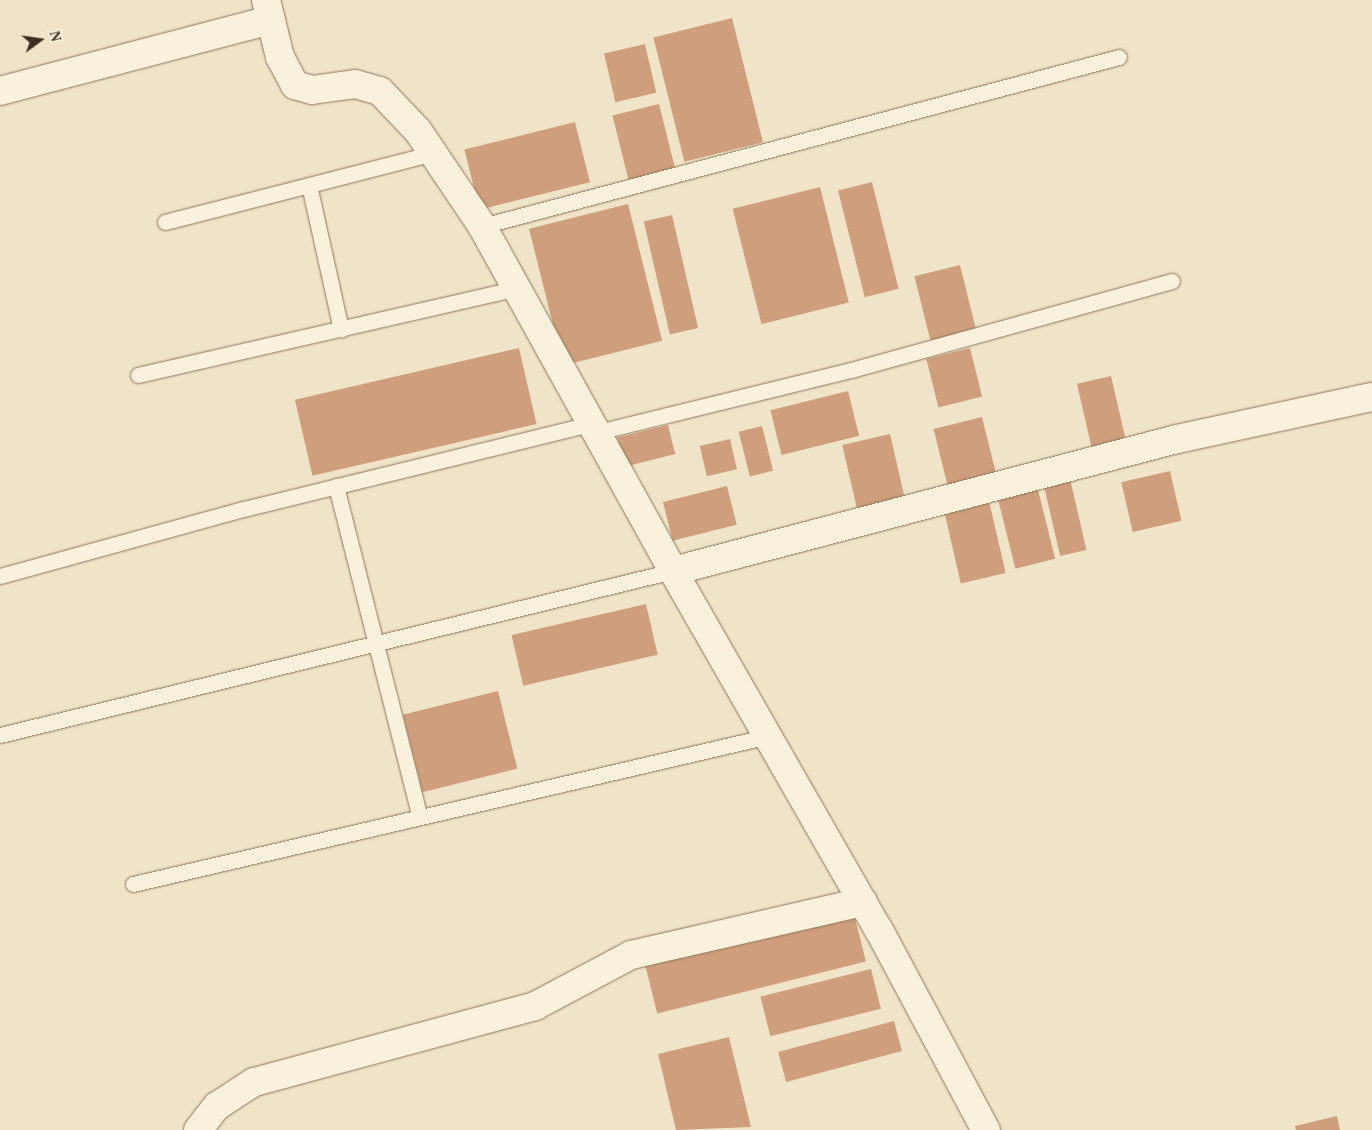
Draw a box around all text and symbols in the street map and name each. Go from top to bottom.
north arrow [15,15,65,65]
text: N [47,30,64,43]

